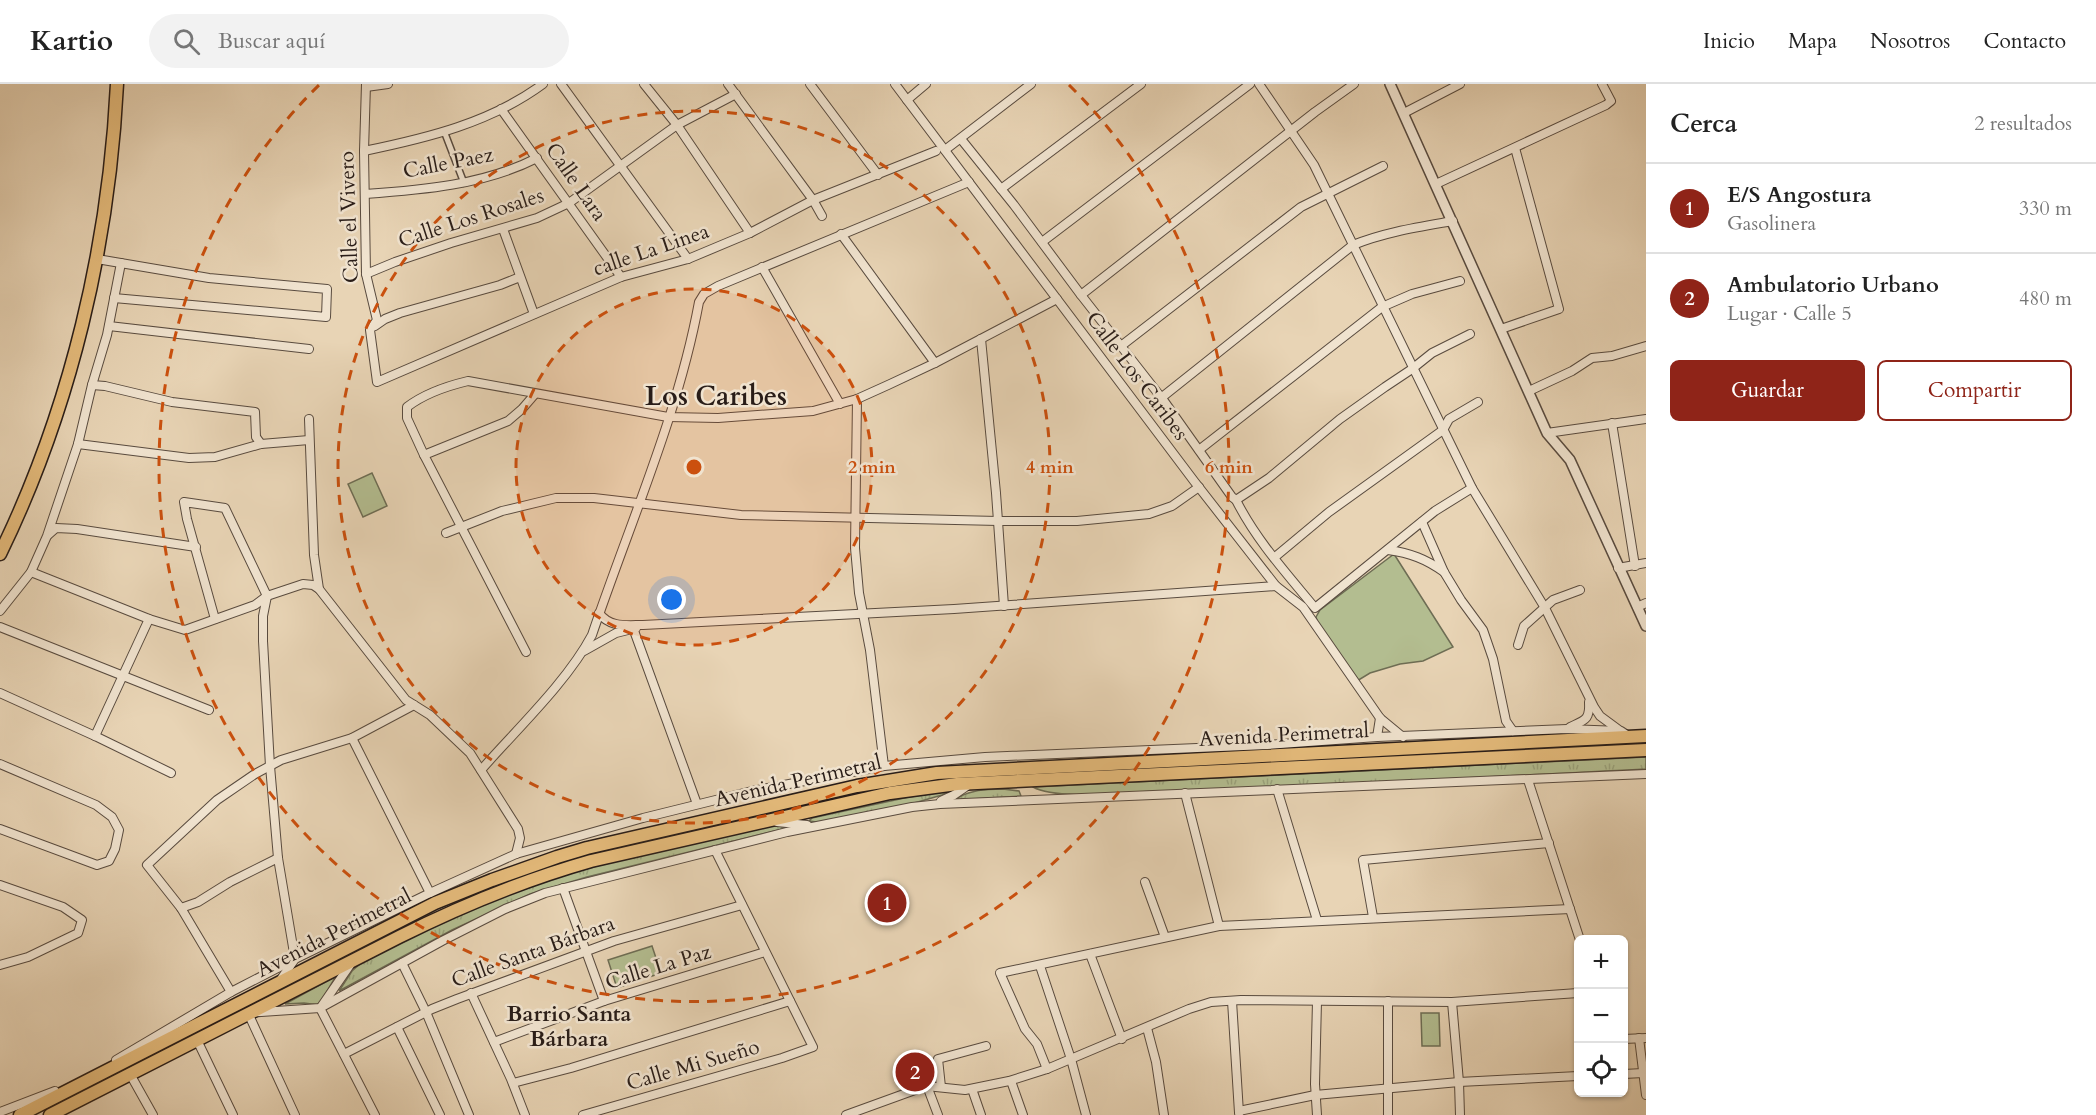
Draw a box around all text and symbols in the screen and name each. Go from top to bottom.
search box [149,14,569,68]
text: Kartio [30,22,113,60]
icon: search [170,25,203,58]
text: Buscar aquí [218,26,325,56]
text: Inicio [1703,27,1755,56]
text: Mapa [1788,27,1837,56]
text: Nosotros [1870,27,1950,56]
text: Contacto [1983,27,2066,56]
text: Cerca [1670,106,1737,141]
text: 2 resultados [1974,110,2072,137]
street label: Calle Lara [538,137,614,227]
street label: Calle Paez [400,140,496,186]
street label: Calle el Vivero [332,151,366,283]
text: E/S Angostura [1727,180,1872,210]
street label: Calle Los Rosales [394,181,548,255]
text: 1 [1684,195,1695,222]
text: 330 m [2019,195,2072,222]
text: Gasolinera [1727,210,1816,237]
street label: calle La Linea [589,217,713,283]
text: Ambulatorio Urbano [1727,270,1939,300]
text: 2 [1684,285,1695,312]
text: 480 m [2019,285,2072,312]
text: Lugar · Calle 5 [1727,300,1852,327]
street label: Calle Los Caribes [1079,306,1195,446]
button: Guardar [1670,360,1865,421]
button: Compartir [1877,360,2072,421]
district label: Los Caribes [645,378,787,415]
text: 2 min [848,455,896,480]
text: 4 min [1026,455,1074,480]
text: 6 min [1205,455,1253,480]
centre of rings [684,457,704,477]
your location [657,585,686,614]
street label: Avenida Perimetral [1198,716,1370,754]
street label: Avenida Perimetral [712,748,884,814]
pin: 1 [868,880,906,926]
street label: Avenida Perimetral [252,881,416,985]
street label: Calle Santa Bárbara [447,909,619,995]
map controls [1574,935,1628,1097]
button: + [1574,935,1628,989]
street label: Calle La Paz [602,937,715,997]
button: − [1574,989,1628,1043]
district label: Barrio Santa Bárbara [507,999,632,1054]
street label: Calle Mi Sueño [623,1032,763,1098]
button: locate [1574,1043,1628,1097]
pin: 2 [896,1050,934,1094]

